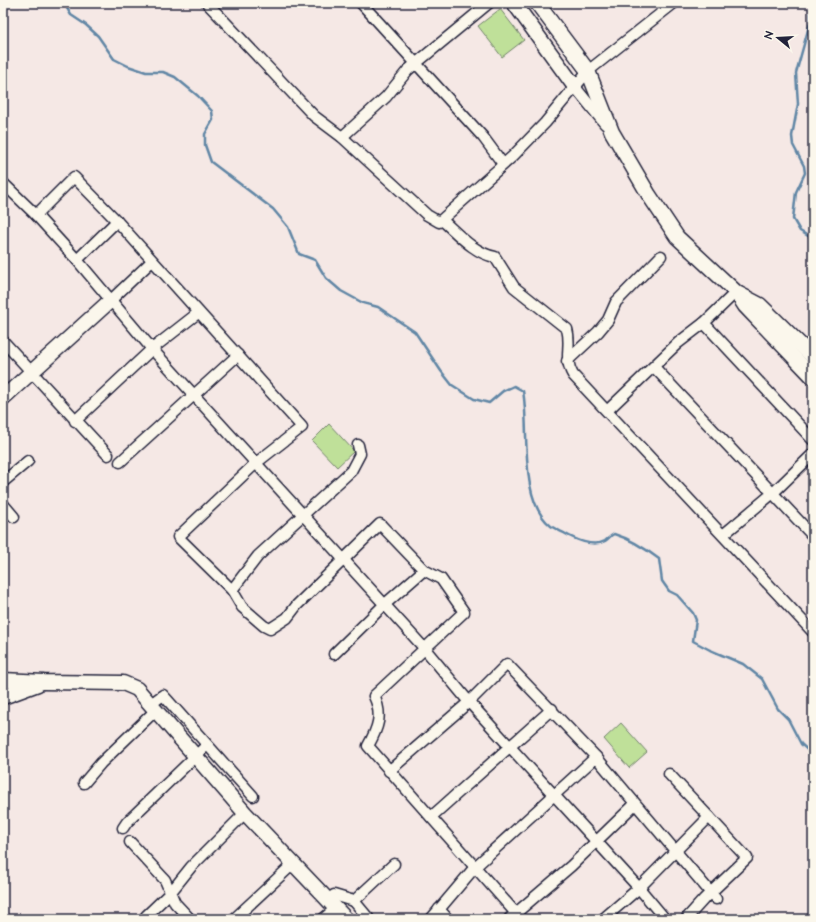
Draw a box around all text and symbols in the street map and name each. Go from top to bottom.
north arrow [758,18,798,58]
text: N [761,29,777,41]

